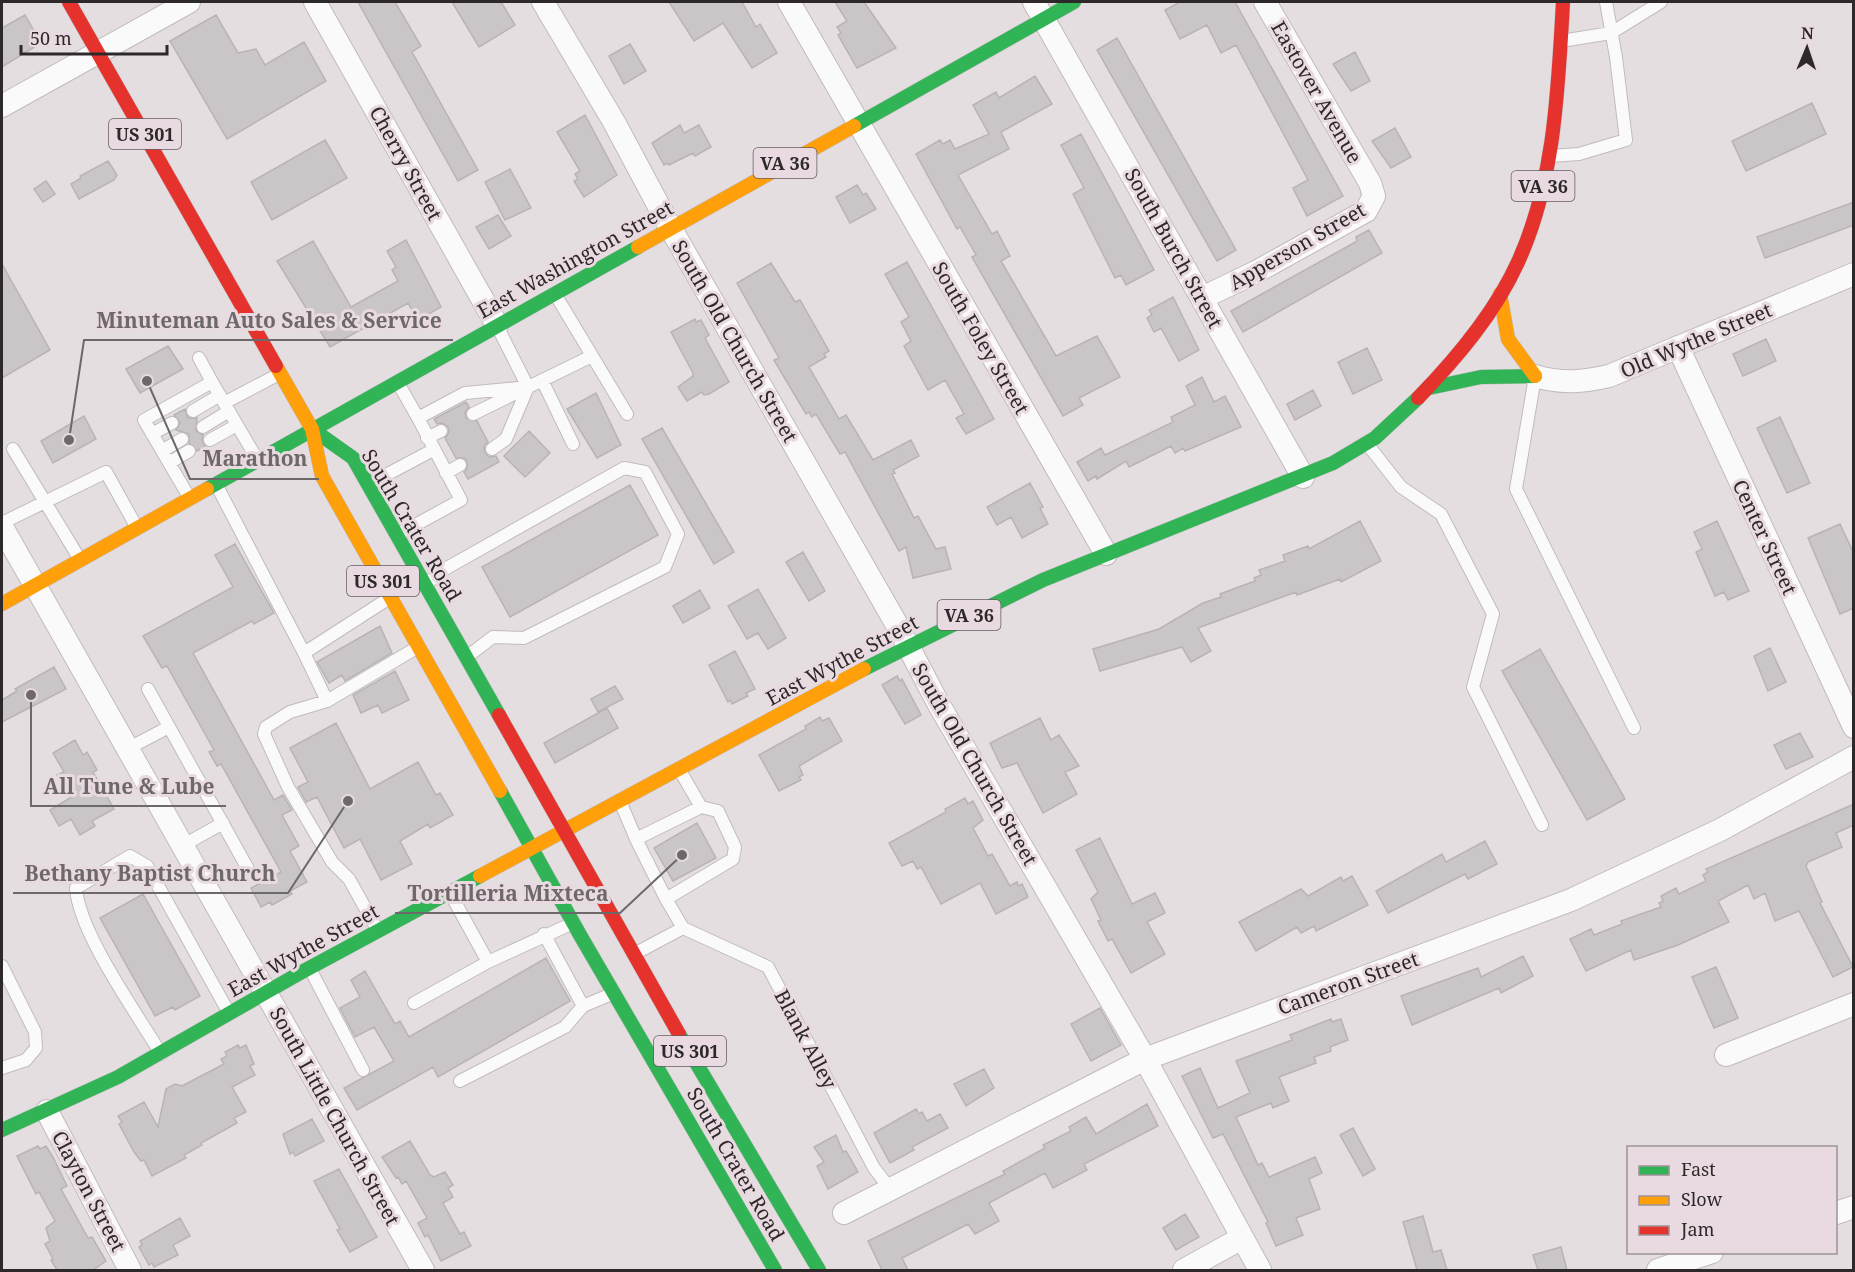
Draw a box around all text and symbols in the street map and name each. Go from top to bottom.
street label: Eastover Avenue [1265,16,1369,168]
scale bar [21,18,166,56]
north arrow [1777,18,1837,78]
text: N [1801,22,1815,44]
text: 50 m [30,26,72,50]
street label: Cherry Street [363,101,449,225]
road number: US 301 [109,119,181,149]
road number: VA 36 [754,148,816,178]
street label: South Burch Street [1119,163,1229,333]
road number: VA 36 [1512,171,1574,201]
street label: East Washington Street [472,194,678,324]
street label: Apperson Street [1224,196,1370,296]
street label: South Old Church Street [666,235,804,447]
street label: South Foley Street [926,257,1036,419]
street label: Old Wythe Street [1616,296,1776,384]
callout: Minuteman Auto Sales & Service [84,301,453,340]
text: Minuteman Auto Sales & Service [96,306,442,334]
callout: Marathon [190,440,319,479]
text: Marathon [202,444,308,472]
street label: South Crater Road [356,444,468,606]
street label: Center Street [1727,475,1803,599]
road number: US 301 [347,566,419,596]
road number: VA 36 [938,600,1000,630]
street label: East Wythe Street [761,608,923,712]
street label: South Old Church Street [906,658,1044,870]
callout: All Tune & Lube [31,767,226,806]
text: All Tune & Lube [44,772,214,800]
callout: Bethany Baptist Church [13,854,288,893]
text: Bethany Baptist Church [25,859,275,887]
callout: Tortilleria Mixteca [395,874,620,913]
text: Tortilleria Mixteca [407,879,609,907]
street label: East Wythe Street [223,897,383,1003]
street label: Cameron Street [1274,945,1422,1021]
street label: Blank Alley [769,985,844,1094]
street label: South Little Church Street [264,1002,406,1230]
road number: US 301 [654,1036,726,1066]
street label: South Crater Road [681,1082,791,1246]
street label: Clayton Street [46,1126,132,1256]
legend [1627,1146,1837,1254]
text: Fast [1681,1157,1716,1181]
text: Slow [1681,1187,1723,1211]
text: Jam [1680,1217,1715,1241]

